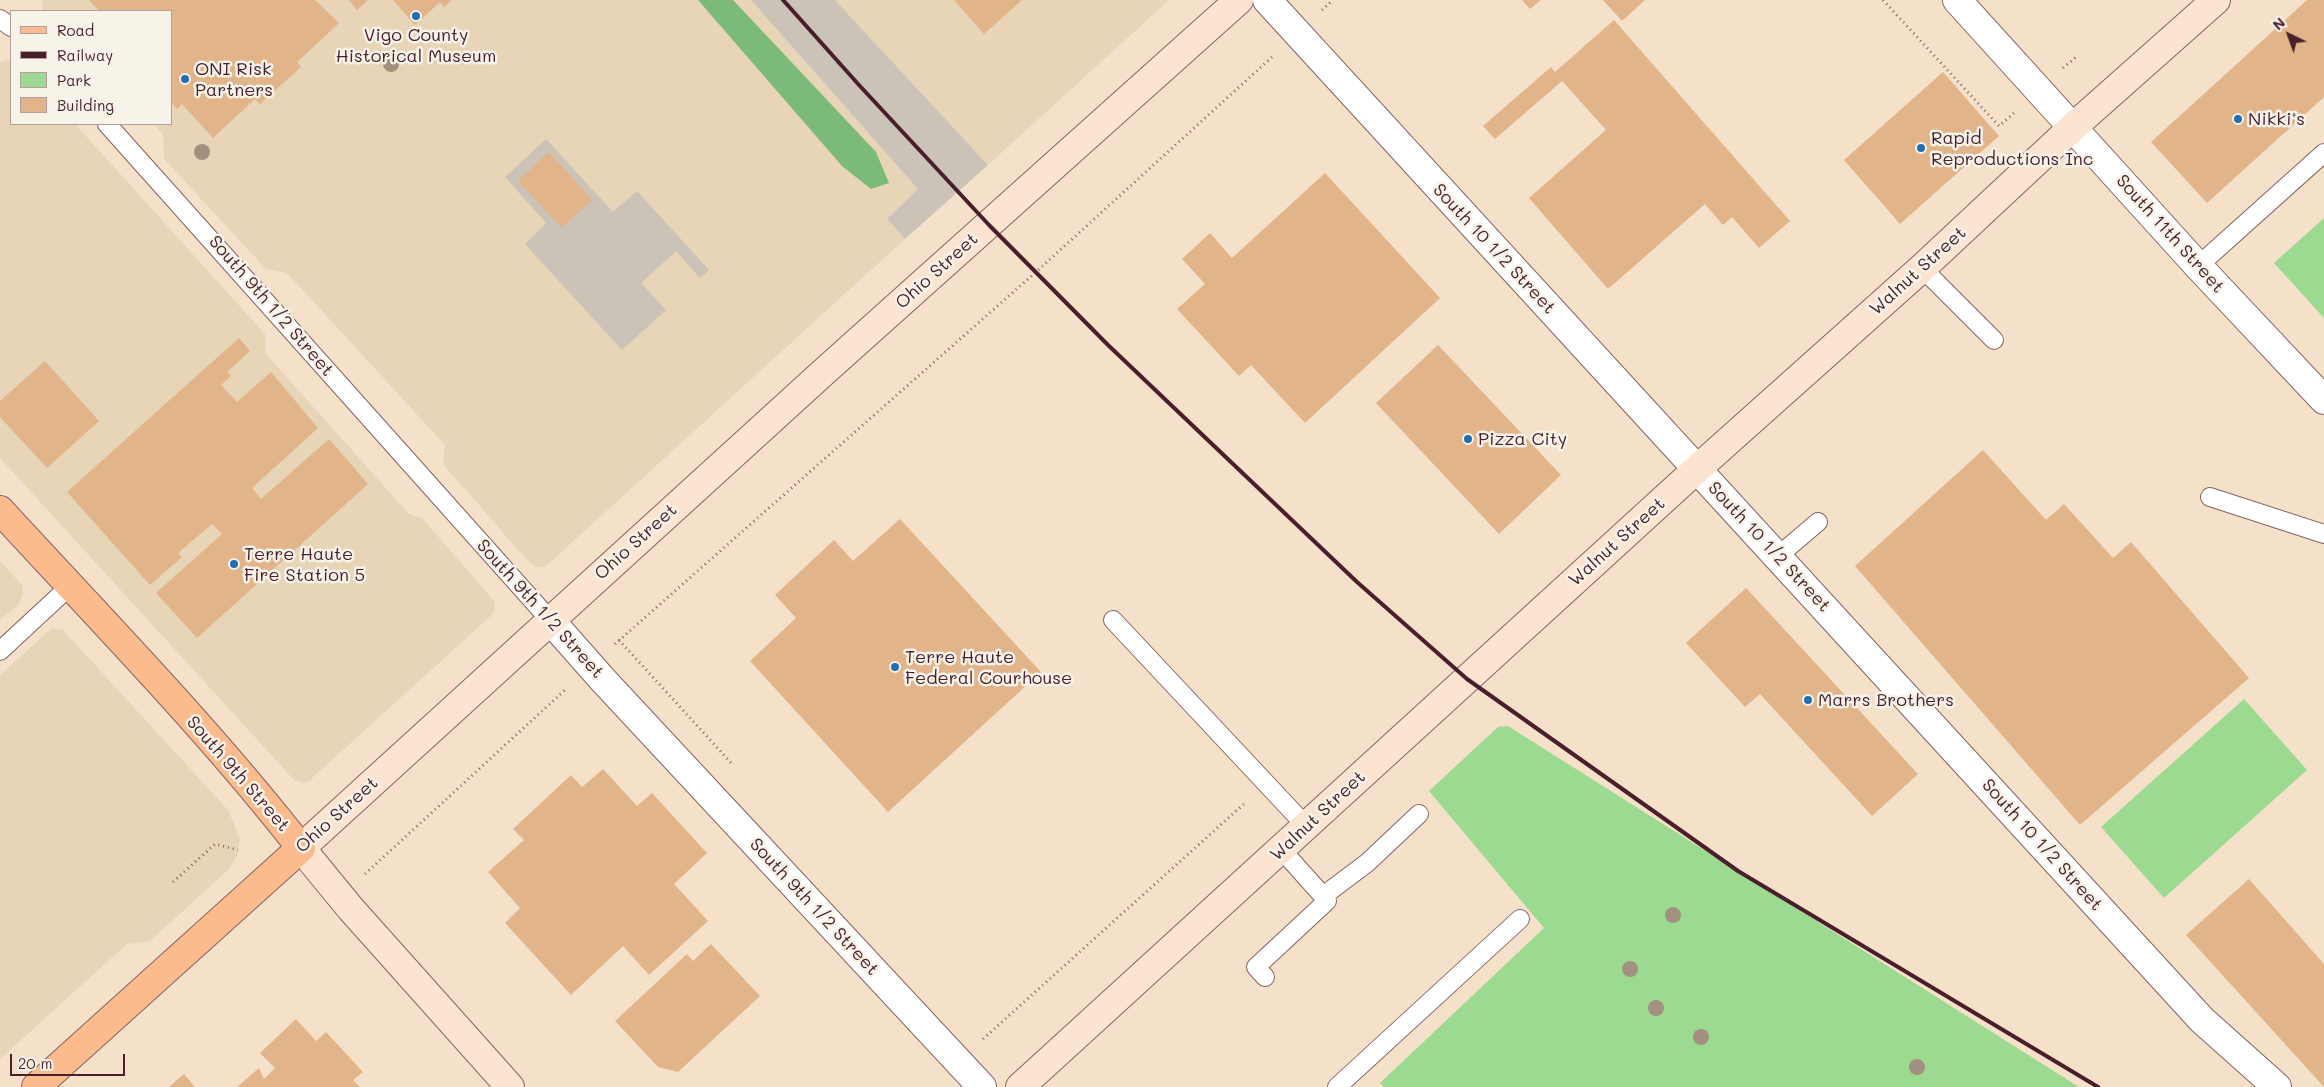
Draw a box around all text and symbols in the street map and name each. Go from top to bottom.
legend [10,10,172,125]
marker: Vigo County Historical Museum [410,10,422,22]
north arrow [2264,10,2314,60]
text: N [2268,13,2289,34]
text: Road [57,20,94,40]
place label: Vigo County Historical Museum [336,24,496,66]
text: Railway [57,45,113,65]
place label: ONI Risk Partners [195,58,273,100]
text: Park [57,70,91,90]
marker: ONI Risk Partners [179,73,191,85]
text: Building [57,95,114,115]
place label: Nikki’s [2248,108,2305,130]
marker: Nikki’s [2232,113,2244,125]
place label: Rapid Reproductions Inc [1931,127,2093,170]
marker: Rapid Reproductions Inc [1915,142,1927,154]
street label: South 11th Street [2111,170,2229,298]
street label: South 10 1/2 Street [1428,179,1560,319]
street label: Walnut Street [1865,222,1971,320]
street label: Ohio Street [891,228,983,314]
street label: South 9th 1/2 Street [204,231,338,381]
place label: Pizza City [1478,428,1567,450]
marker: Pizza City [1462,433,1474,445]
street label: South 10 1/2 Street [1703,477,1835,617]
street label: Walnut Street [1564,493,1670,591]
street label: Ohio Street [590,499,682,585]
street label: South 9th 1/2 Street [472,535,608,683]
place label: Terre Haute Fire Station 5 [244,543,365,586]
marker: Terre Haute Fire Station 5 [228,558,240,570]
place label: Terre Haute Federal Courhouse [905,646,1072,689]
marker: Terre Haute Federal Courhouse [889,661,901,673]
place label: Marrs Brothers [1818,689,1954,711]
marker: Marrs Brothers [1802,694,1814,706]
street label: South 9th Street [182,712,294,836]
street label: Walnut Street [1266,766,1370,866]
street label: Ohio Street [291,772,383,858]
street label: South 10 1/2 Street [1977,775,2107,915]
street label: South 9th 1/2 Street [745,834,883,980]
scale bar [12,1044,128,1076]
text: 20 m [18,1053,52,1073]

